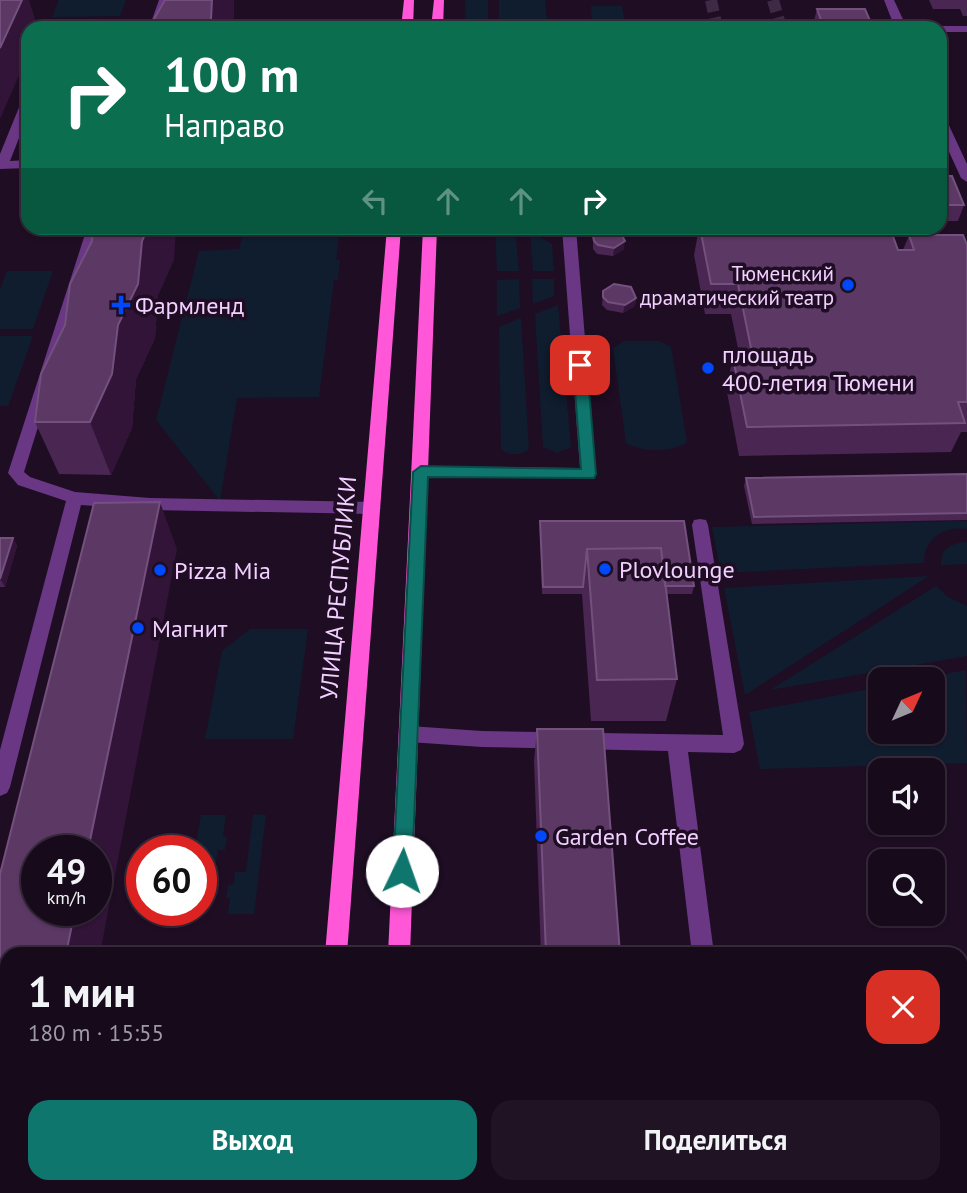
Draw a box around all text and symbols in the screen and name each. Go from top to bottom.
text: 100 m [164,42,299,106]
icon: right [49,49,140,140]
text: Направо [164,104,285,146]
icon: left [356,182,394,220]
icon: ahead [429,182,467,220]
icon: ahead [502,182,540,220]
icon: right [575,182,613,220]
place label: Тюменский драматический театр [640,260,834,311]
marker: Тюменский драматический театр [840,277,856,293]
place label: Фармленд [135,290,244,321]
marker: Фармленд [113,297,129,313]
pin [550,335,610,395]
place label: площадь 400-летия Тюмени [722,339,915,398]
icon: arrive [561,346,599,384]
marker: площадь 400-летия Тюмени [700,360,716,376]
street label: УЛИЦА РЕСПУБЛИКИ [313,475,363,701]
place label: Plovlounge [619,554,735,585]
place label: Pizza Mia [174,555,271,586]
marker: Plovlounge [597,561,613,577]
marker: Pizza Mia [152,562,168,578]
place label: Магнит [152,613,228,644]
marker: Магнит [130,620,146,636]
north arrow [868,667,945,744]
map controls [868,667,945,926]
button: sound [868,758,945,835]
place label: Garden Coffee [555,821,699,852]
marker: Garden Coffee [533,828,549,844]
position arrow [365,834,439,908]
speed limit sign: 60 [126,835,217,926]
text: 49 [47,848,86,894]
button: search [868,849,945,926]
text: km/h [47,886,86,909]
text: 1 мин [28,964,136,1019]
button: close [866,970,940,1044]
text: 180 m · 15:55 [28,1018,164,1047]
button: Выход [28,1100,477,1180]
button: Поделиться [491,1100,940,1180]

